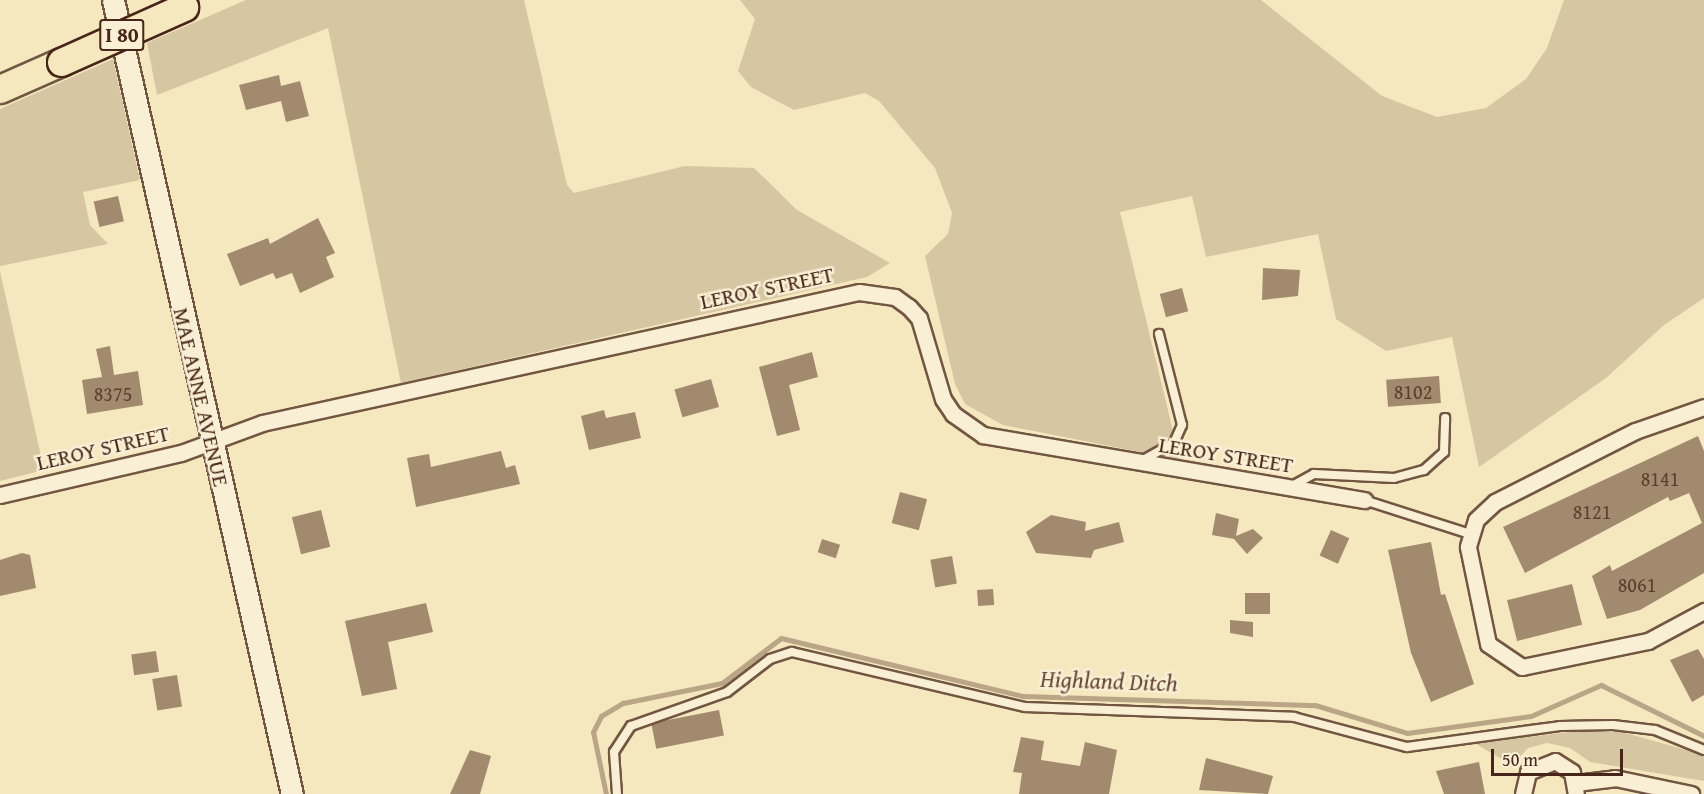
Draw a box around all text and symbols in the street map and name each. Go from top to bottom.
road number: I 80 [98,17,146,53]
street label: LEROY STREET [698,261,836,315]
street label: MAE ANNE AVENUE [168,305,234,489]
house number: 8102 [1394,379,1432,403]
house number: 8375 [94,381,132,405]
street label: LEROY STREET [34,420,172,476]
street label: LEROY STREET [1157,431,1295,479]
house number: 8141 [1641,466,1679,490]
house number: 8121 [1573,499,1611,523]
house number: 8061 [1618,572,1656,596]
water label: Highland Ditch [1040,664,1178,698]
scale bar [1494,737,1626,775]
text: 50 m [1502,746,1538,773]

